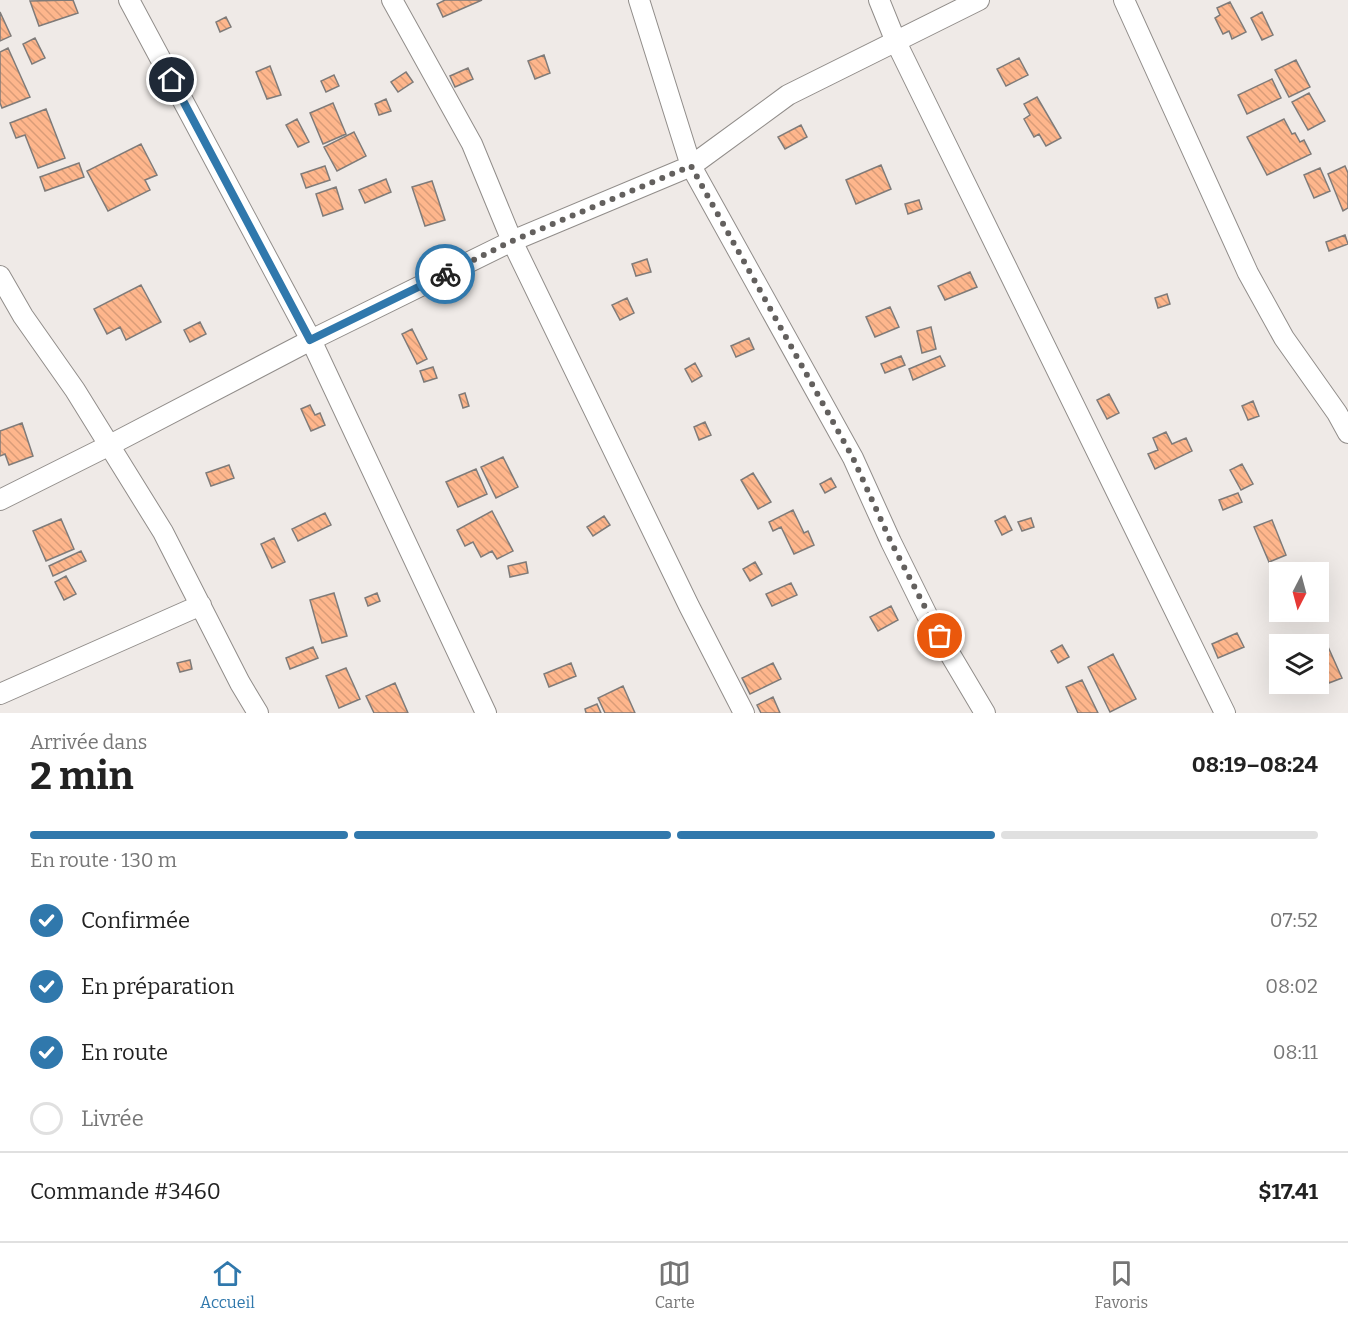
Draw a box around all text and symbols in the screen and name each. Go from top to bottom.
pin [146,54,197,105]
icon: home [155,63,188,96]
courier [415,244,475,304]
icon: bike [429,258,462,291]
north arrow [1269,562,1329,622]
map controls [1269,562,1329,694]
pin [914,610,965,661]
icon: bag [923,619,956,652]
button: layers [1269,634,1329,694]
text: Arrivée dans [30,730,147,754]
text: 08:19–08:24 [1192,751,1318,778]
text: 2 min [30,753,134,799]
text: En route · 130 m [30,848,177,872]
icon: check [30,904,63,937]
text: Confirmée [81,907,190,934]
text: 07:52 [1270,908,1318,932]
icon: check [30,970,63,1003]
text: En préparation [81,973,234,1000]
text: 08:02 [1265,974,1318,998]
icon: check [30,1036,63,1069]
text: En route [81,1039,168,1066]
text: 08:11 [1273,1040,1318,1064]
text: Livrée [81,1105,144,1132]
text: Commande #3460 [30,1178,221,1205]
text: $17.41 [1258,1178,1318,1205]
tab: Accueil [200,1257,255,1312]
tab: Carte [655,1257,695,1312]
tab: Favoris [1095,1257,1148,1312]

